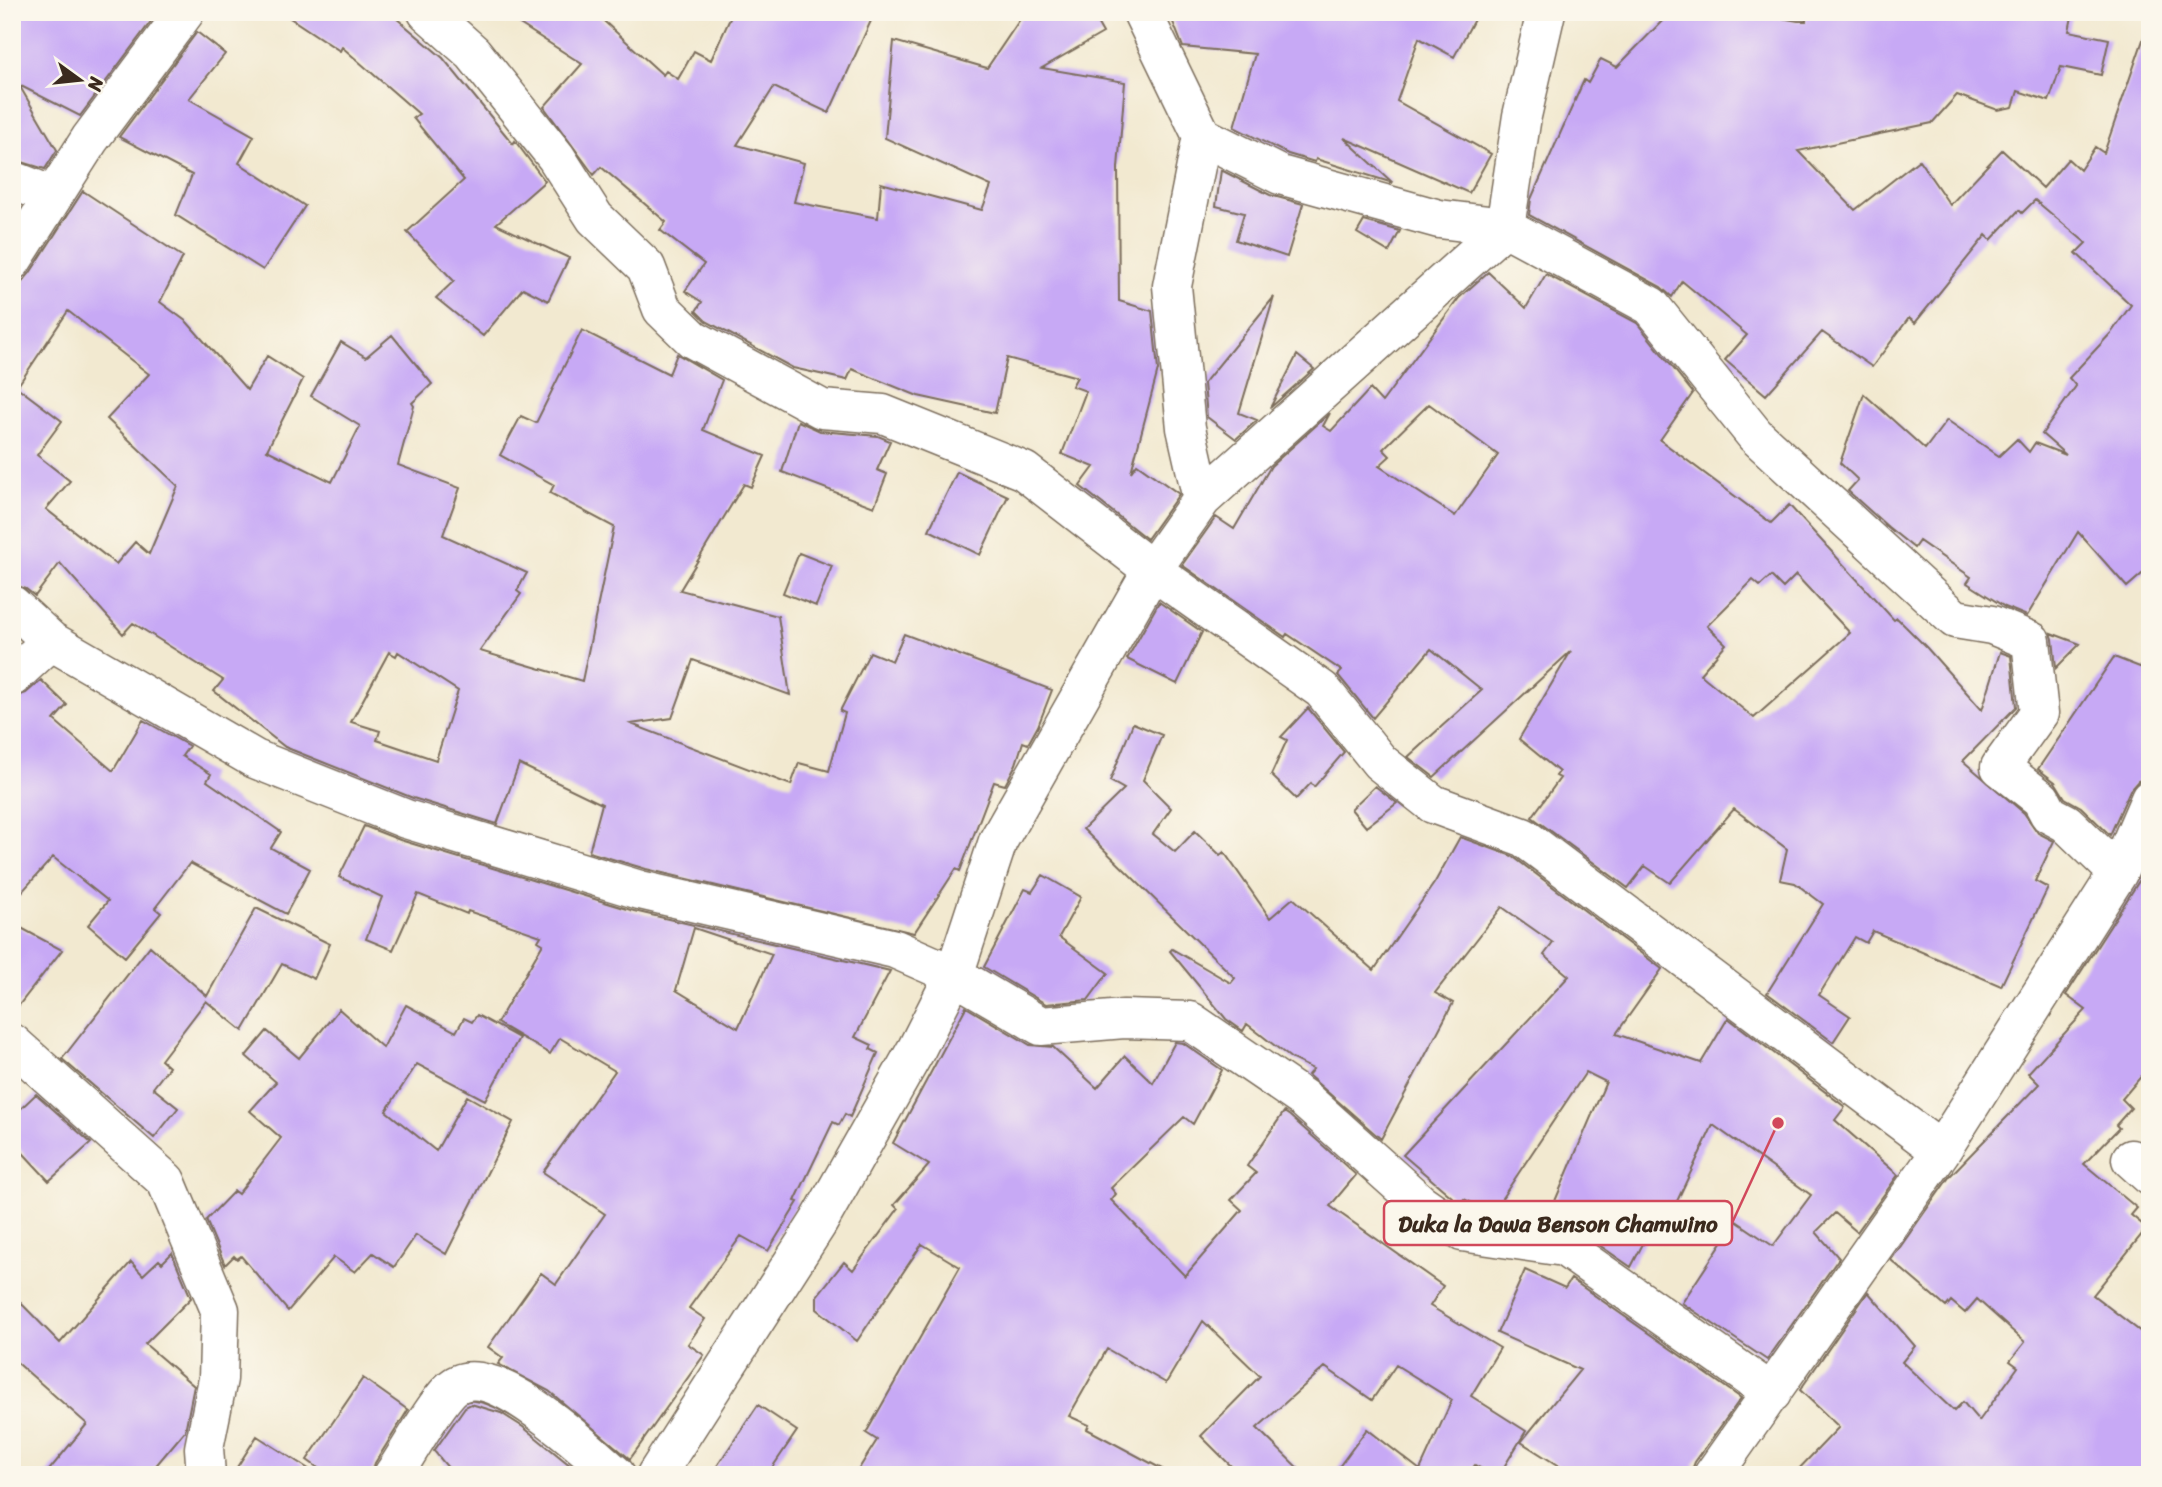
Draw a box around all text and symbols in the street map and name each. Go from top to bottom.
north arrow [46,46,116,116]
text: N [78,73,114,96]
callout: Duka la Dawa Benson Chamwino [1384,1201,1732,1245]
text: Duka la Dawa Benson Chamwino [1398,1204,1718,1245]

